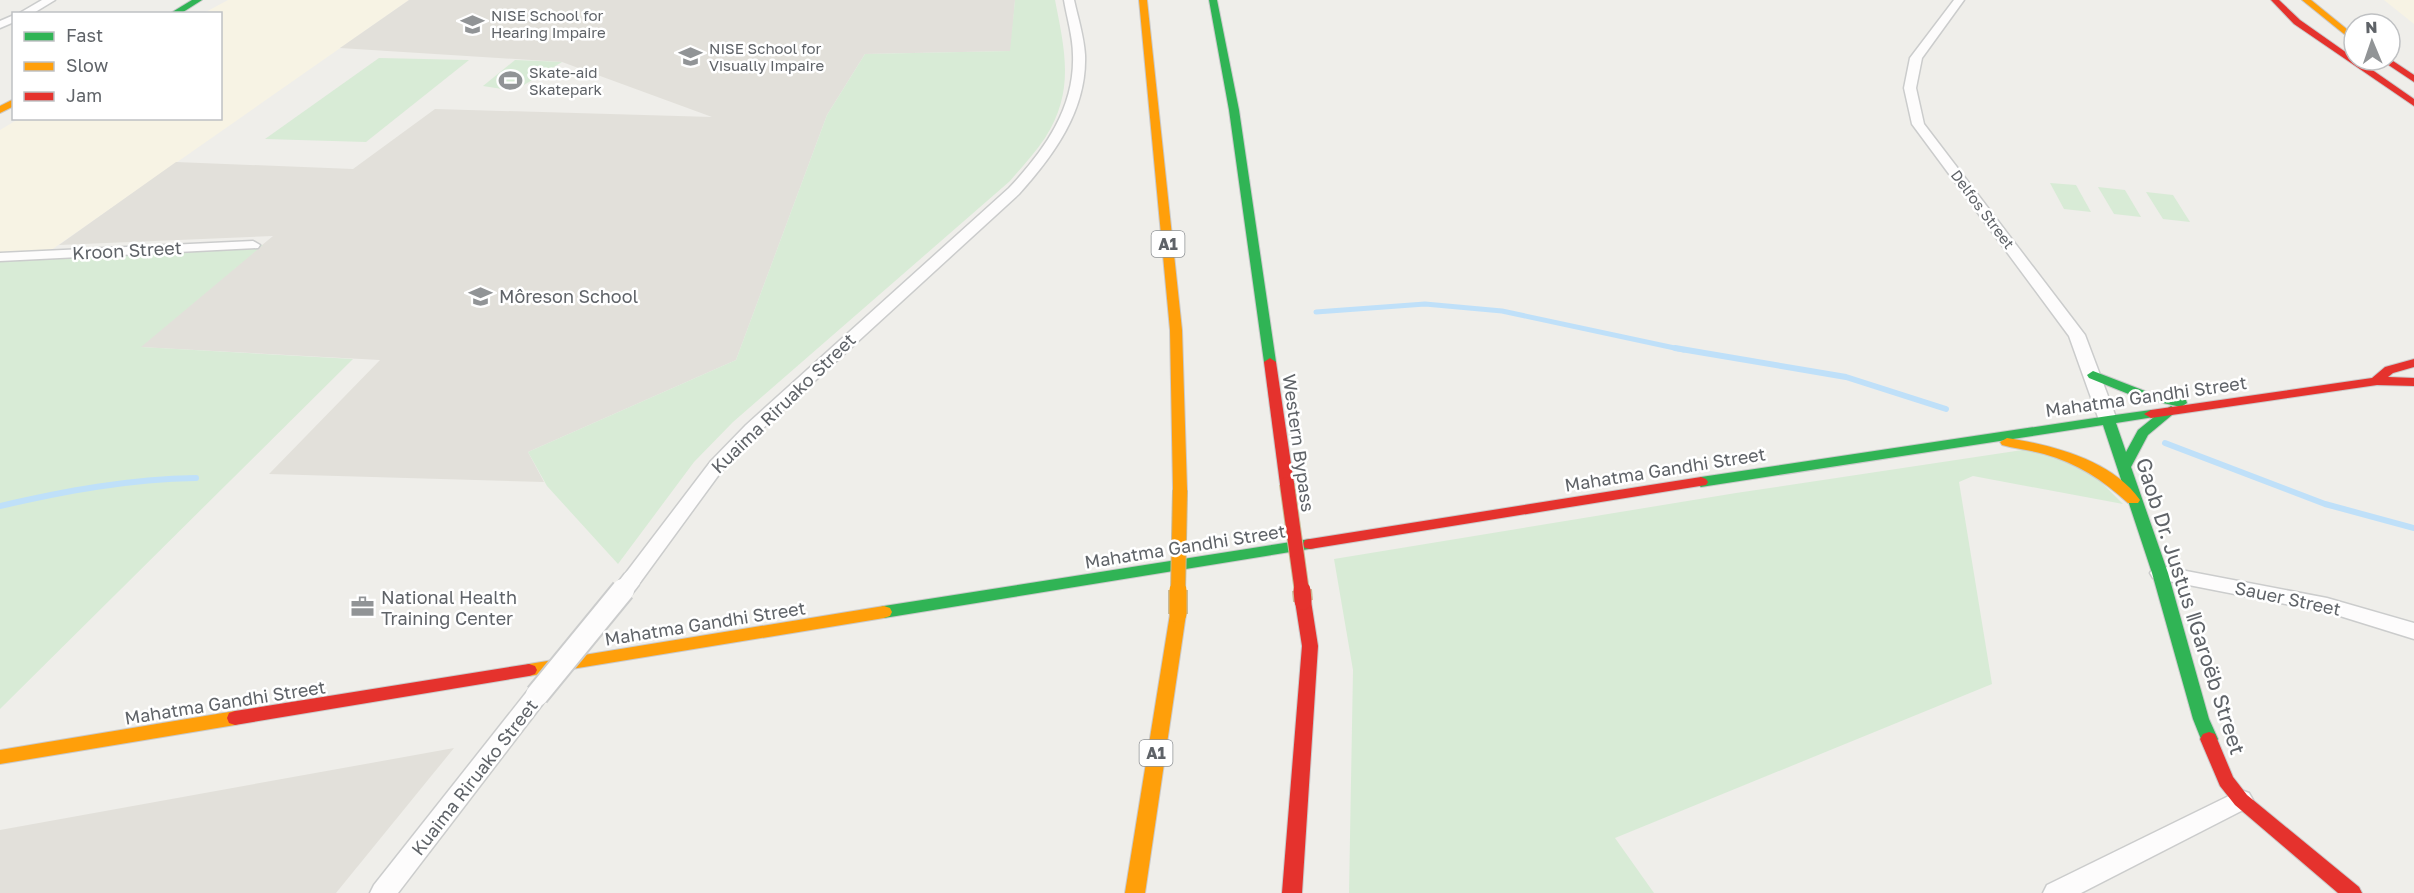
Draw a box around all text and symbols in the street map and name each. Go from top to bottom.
place label: NISE School for Hearing Impaire [491,6,606,41]
school or university icon: NISE School for Hearing Impaire [460,11,486,37]
legend [12,12,222,120]
north arrow [2342,12,2402,72]
text: N [2365,17,2378,37]
text: Fast [66,24,103,46]
place label: NISE School for Visually Impaire [709,39,824,74]
school or university icon: NISE School for Visually Impaire [678,44,704,70]
text: Slow [66,54,109,76]
place label: Skate-aid Skatepark [529,63,603,98]
sports icon: Skate-aid Skatepark [498,68,524,94]
text: Jam [66,84,102,106]
street label: Delfos Street [1947,166,2019,252]
road number: A1 [1152,231,1184,257]
street label: Kroon Street [72,236,182,264]
school or university icon: Môreson School [468,283,494,309]
place label: Môreson School [499,285,638,307]
street label: Kuaima Riruako Street [706,328,860,478]
street label: Mahatma Gandhi Street [2044,371,2248,421]
street label: Western Bypass [1278,373,1320,513]
street label: Mahatma Gandhi Street [1563,442,1767,496]
street label: Gaob Dr. Justus ǁGaroëb Street [2131,454,2251,758]
street label: Mahatma Gandhi Street [1083,519,1287,573]
street label: Sauer Street [2233,576,2343,620]
place label: National Health Training Center [381,586,517,629]
office icon: National Health Training Center [350,594,376,620]
street label: Mahatma Gandhi Street [603,596,807,650]
street label: Mahatma Gandhi Street [123,675,327,729]
street label: Kuaima Riruako Street [406,695,542,859]
road number: A1 [1140,740,1172,766]

